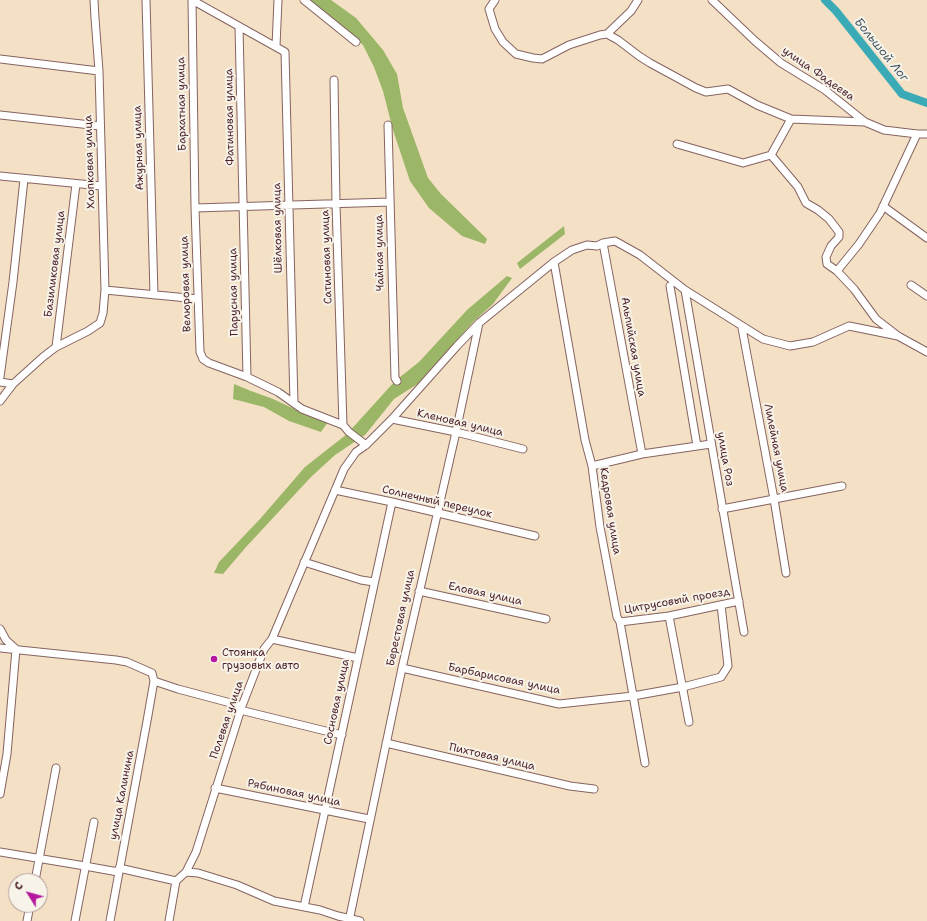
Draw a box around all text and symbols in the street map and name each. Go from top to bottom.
water label: Большой Лог [851,15,911,85]
street label: улица Фадеева [779,44,857,104]
street label: Бархатная улица [175,57,189,151]
street label: Фатиновая улица [223,68,237,166]
street label: Ажурная улица [131,105,147,191]
street label: Хлопковая улица [82,115,98,209]
street label: Шёлковая улица [271,183,285,273]
street label: Базиликовая улица [42,210,68,318]
street label: Сатиновая улица [319,210,335,304]
street label: Чайная улица [373,214,387,292]
street label: Велюровая улица [178,236,194,332]
street label: Парусная улица [227,248,241,336]
street label: Альпийская улица [618,296,648,398]
street label: Лилейная улица [761,403,791,493]
street label: Кленовая улица [416,407,504,439]
street label: улица Роз [714,431,736,487]
street label: Кедровая улица [597,467,623,555]
street label: Солнечный переулок [381,483,493,521]
street label: Берестовая улица [384,568,418,668]
street label: Еловая улица [447,580,523,608]
street label: Цитрусовый проезд [623,585,731,617]
place label: Стоянка грузовых авто [222,646,300,672]
marker: Стоянка грузовых авто [209,654,219,664]
street label: Сосновая улица [321,658,353,746]
street label: Барбарисовая улица [447,661,561,697]
street label: Полевая улица [207,679,247,761]
street label: Пихтовая улица [448,741,536,773]
street label: улица Калинина [107,749,137,841]
street label: Рябиновая улица [246,777,342,809]
north arrow [8,873,48,913]
text: С [11,879,27,893]

